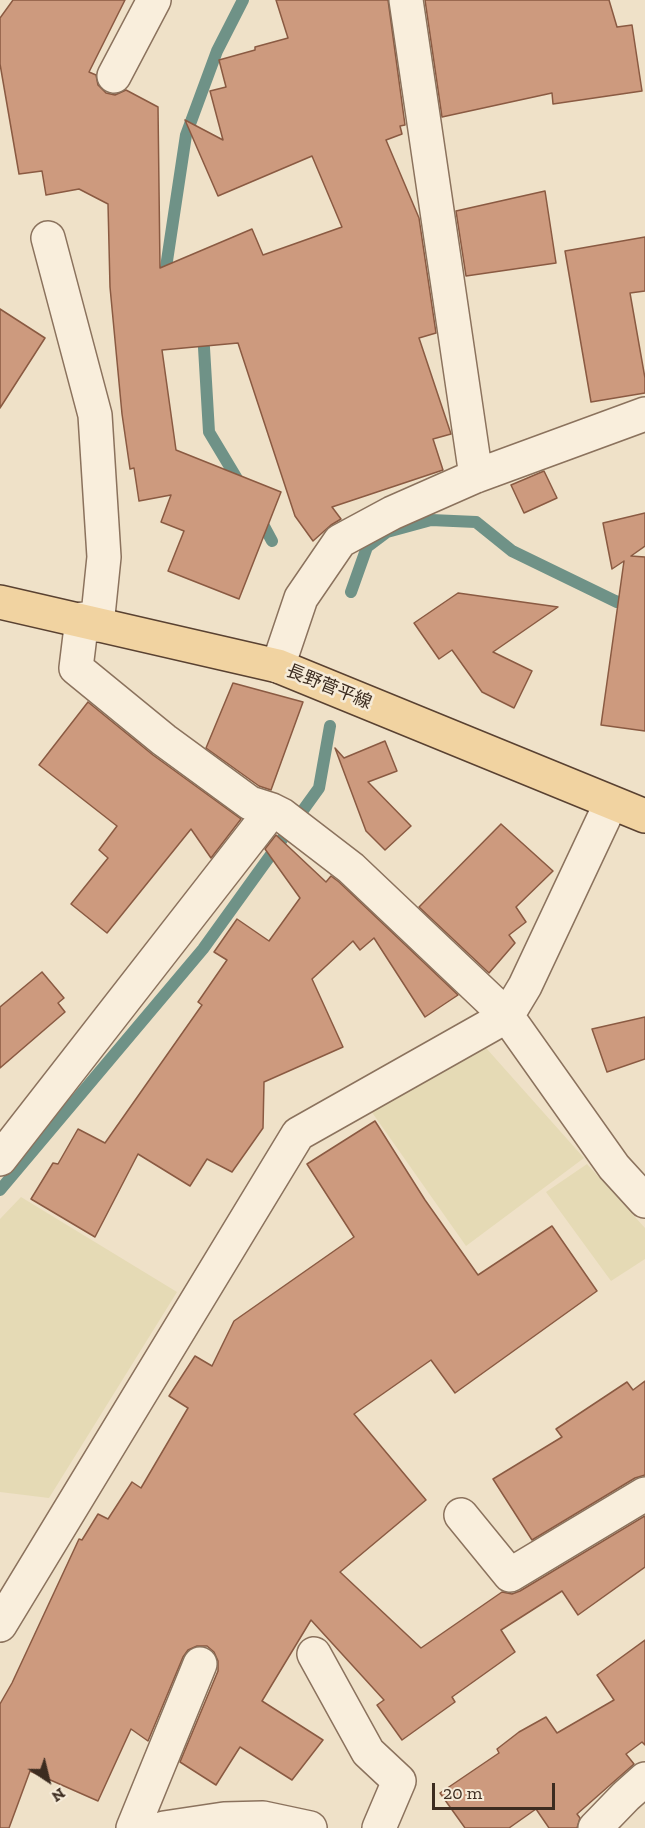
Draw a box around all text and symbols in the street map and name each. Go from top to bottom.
street label: 長野菅平線 [283,660,375,714]
north arrow [18,1750,78,1810]
scale bar [435,1771,558,1809]
text: 20 m [443,1782,482,1804]
text: N [48,1784,69,1806]

